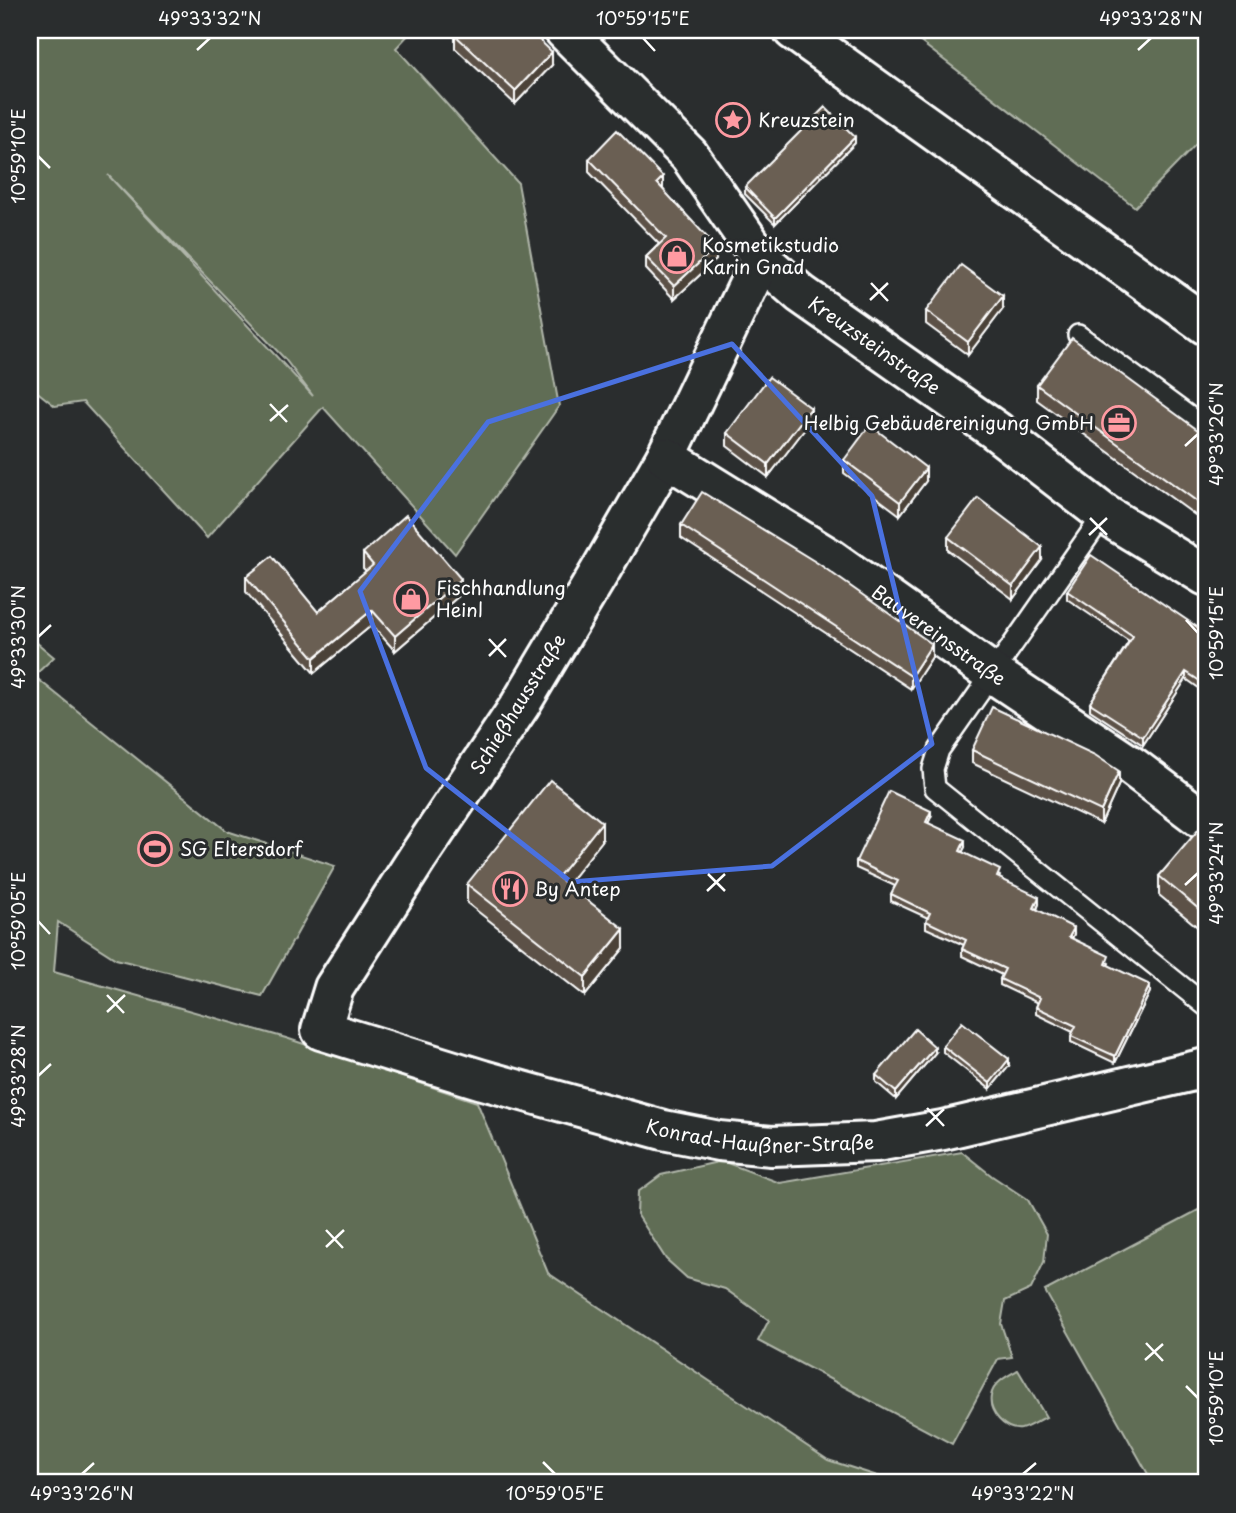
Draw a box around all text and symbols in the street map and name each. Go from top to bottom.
text: 49°33'32"N [158,4,262,31]
text: 10°59'15"E [596,4,690,31]
text: 49°33'28"N [1099,4,1203,31]
place icon: Kreuzstein [714,101,752,139]
place label: Kreuzstein [758,105,855,133]
text: 10°59'10"E [4,108,31,204]
place label: Kosmetikstudio Karin Gnad [702,230,839,280]
shop icon: Kosmetikstudio Karin Gnad [658,237,696,275]
street label: Kreuzsteinstraße [803,288,947,401]
text: 49°33'26"N [1202,382,1229,486]
office icon: Helbig Gebäudereinigung GmbH [1100,404,1138,442]
place label: Helbig Gebäudereinigung GmbH [804,408,1094,436]
place label: Fischhandlung Heinl [436,573,566,623]
street label: Bauvereinsstraße [867,577,1012,692]
shop icon: Fischhandlung Heinl [392,580,430,618]
text: 49°33'30"N [4,585,31,689]
text: 10°59'15"E [1202,586,1229,680]
street label: Schießhausstraße [463,628,572,779]
text: 49°33'24"N [1202,821,1229,925]
sports icon: SG Eltersdorf [136,830,174,868]
place label: SG Eltersdorf [180,834,304,862]
restaurant icon: By Antep [491,870,529,908]
text: 10°59'05"E [4,872,31,970]
place label: By Antep [534,874,621,902]
text: 49°33'28"N [4,1024,31,1128]
street label: Konrad-Haußner-Straße [643,1111,874,1159]
text: 10°59'10"E [1202,1350,1229,1446]
text: 49°33'26"N [30,1479,134,1506]
text: 10°59'05"E [506,1479,604,1506]
text: 49°33'22"N [971,1479,1075,1506]

